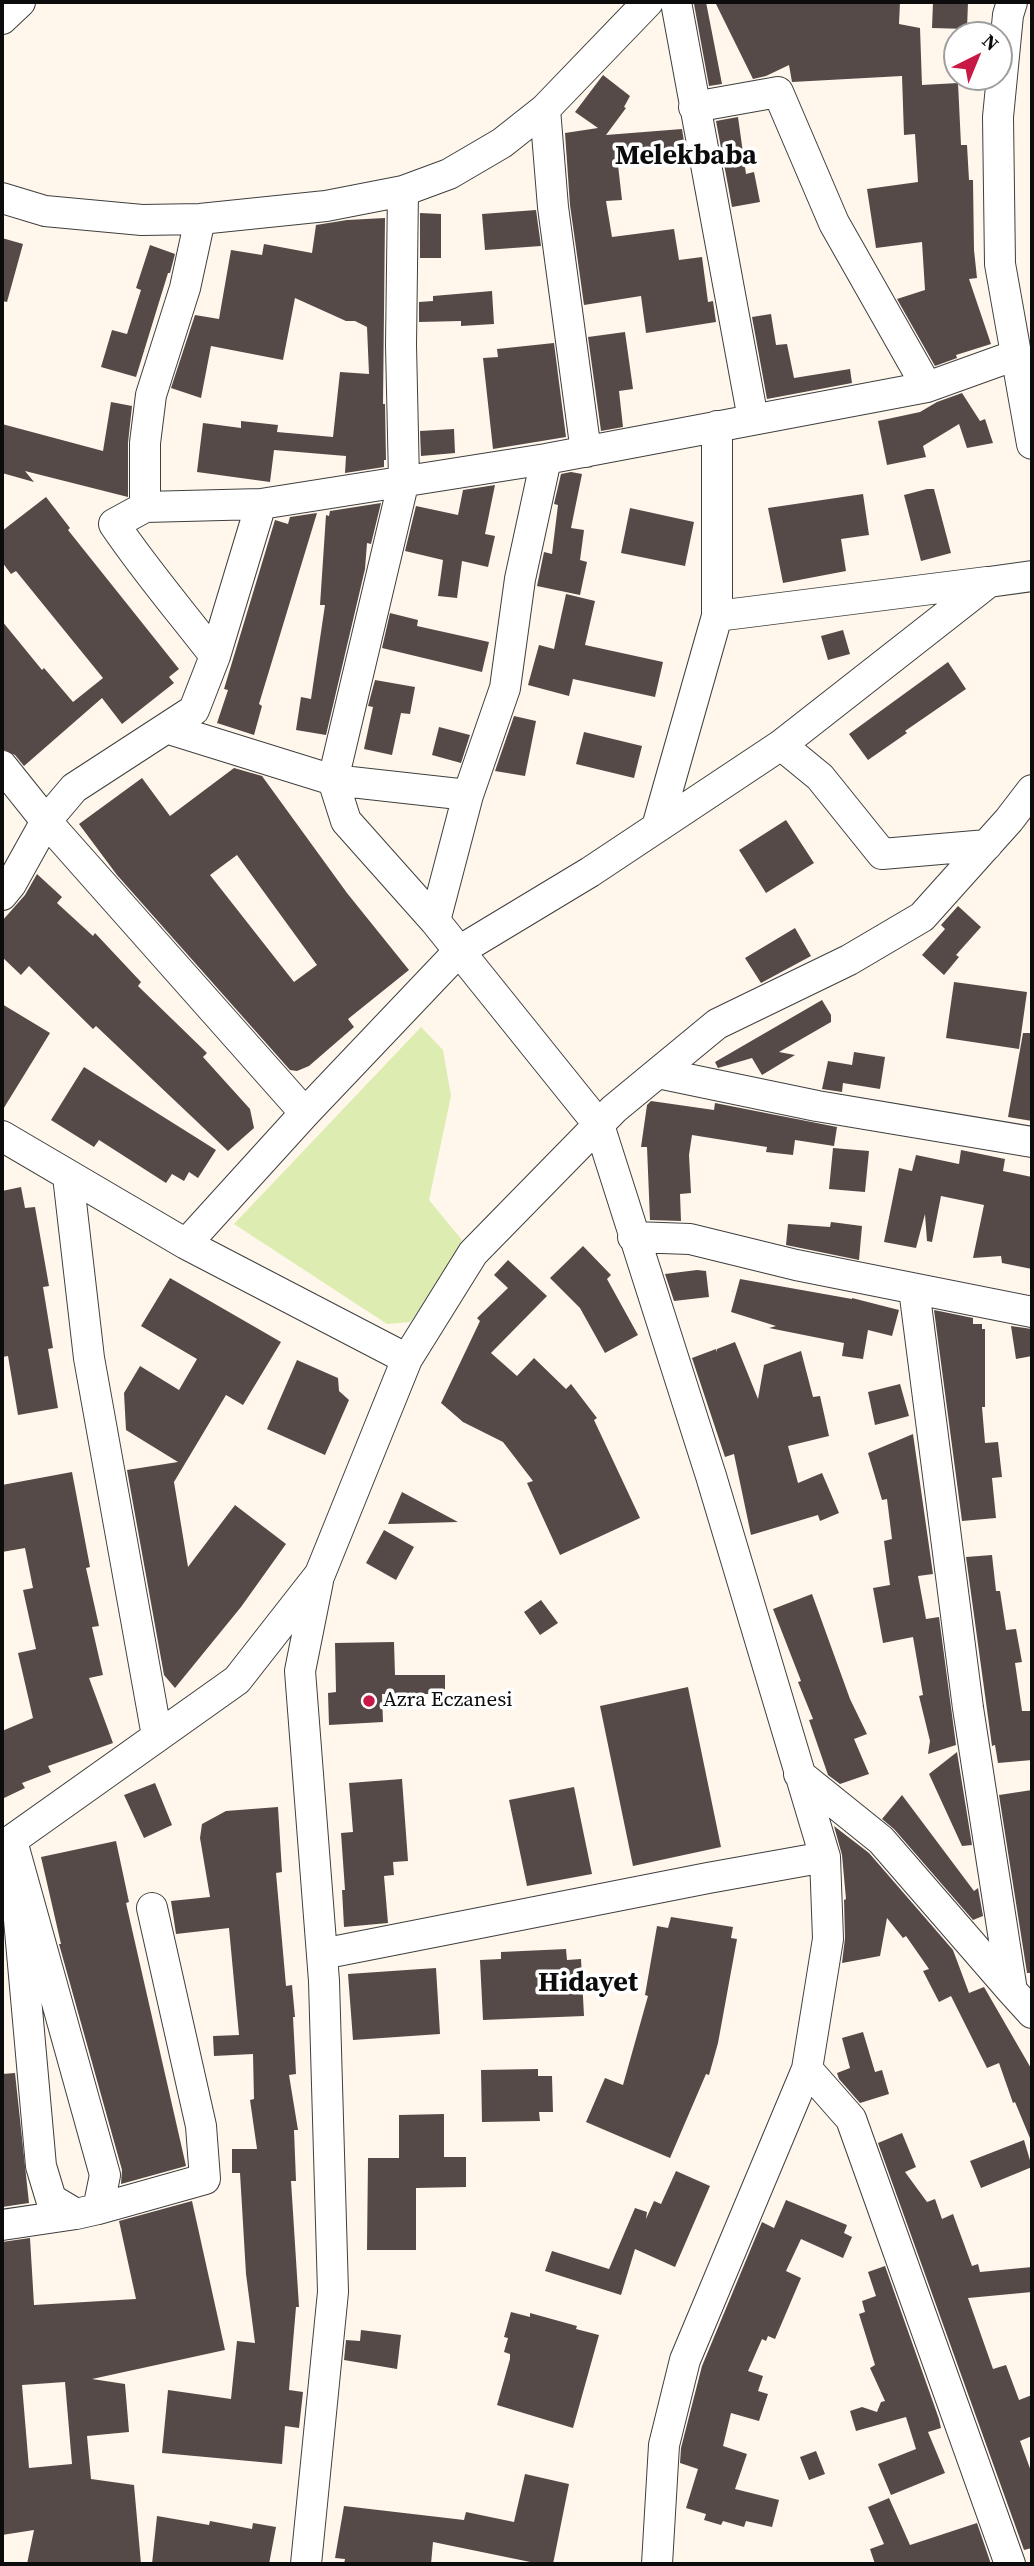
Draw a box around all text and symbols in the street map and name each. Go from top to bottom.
north arrow [943,21,1013,91]
text: N [977,28,1005,56]
district label: Melekbaba [615,140,757,174]
place label: Azra Eczanesi [383,1688,513,1714]
marker: Azra Eczanesi [361,1693,377,1709]
district label: Hidayet [538,1967,638,2001]

